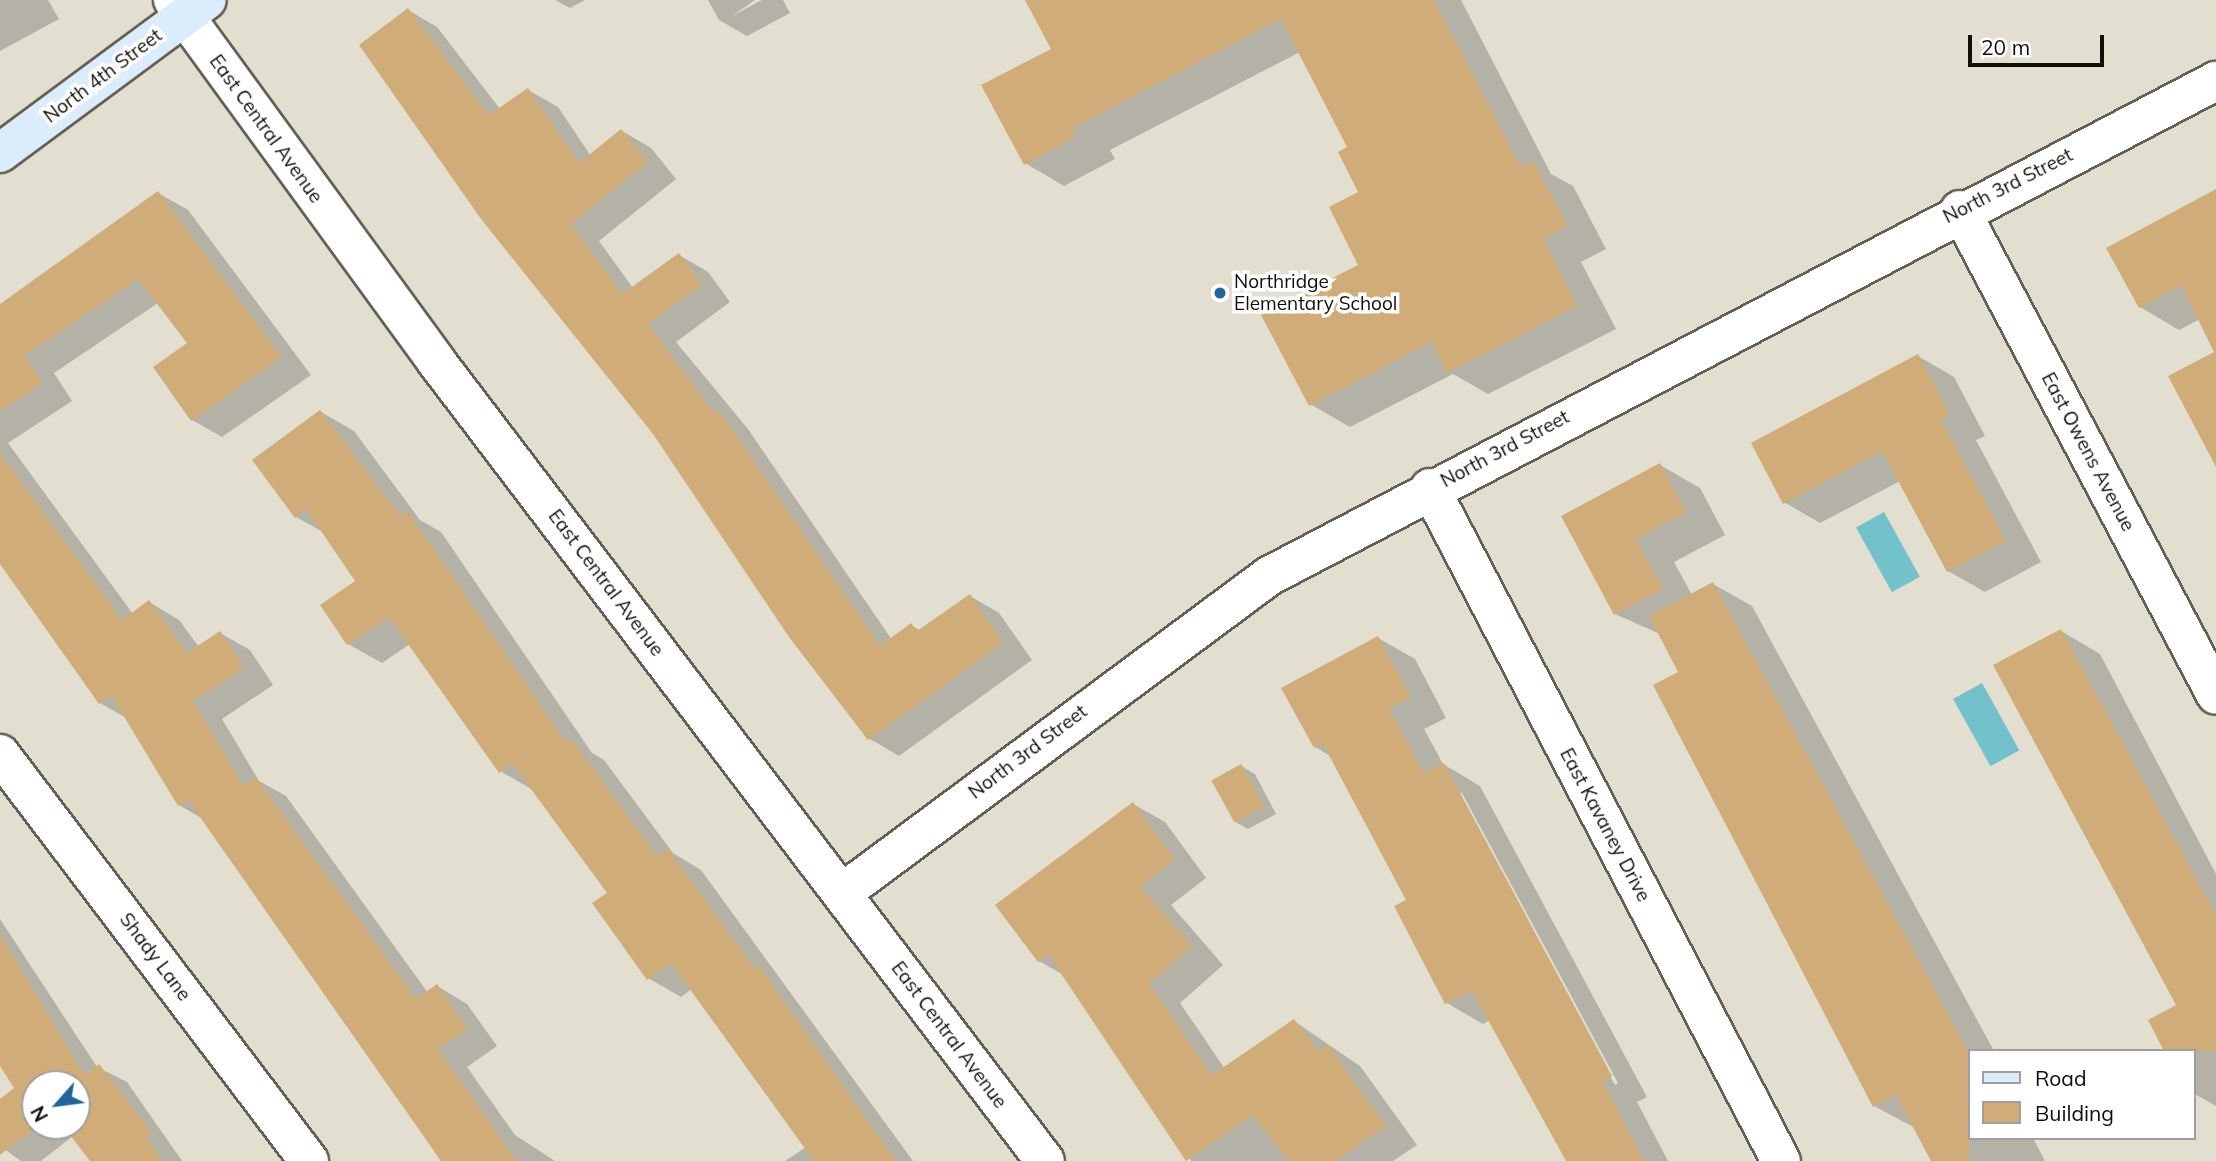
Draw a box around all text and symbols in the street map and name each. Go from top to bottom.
scale bar [1971,21,2108,65]
street label: North 4th Street [39,24,167,128]
text: 20 m [1981,34,2030,60]
street label: East Central Avenue [205,50,327,208]
street label: North 3rd Street [1939,144,2077,228]
place label: Northridge Elementary School [1234,271,1397,315]
marker: Northridge Elementary School [1212,285,1228,301]
street label: East Owens Avenue [2037,369,2139,535]
street label: North 3rd Street [1437,406,1573,492]
street label: East Central Avenue [543,505,669,661]
street label: North 3rd Street [964,700,1092,804]
street label: East Kavaney Drive [1555,744,1655,906]
street label: Shady Lane [115,909,195,1005]
street label: East Central Avenue [886,957,1012,1113]
legend [1968,1049,2195,1140]
text: Road [2035,1065,2086,1091]
north arrow [21,1070,91,1140]
text: Building [2035,1100,2114,1126]
text: N [25,1102,53,1126]

